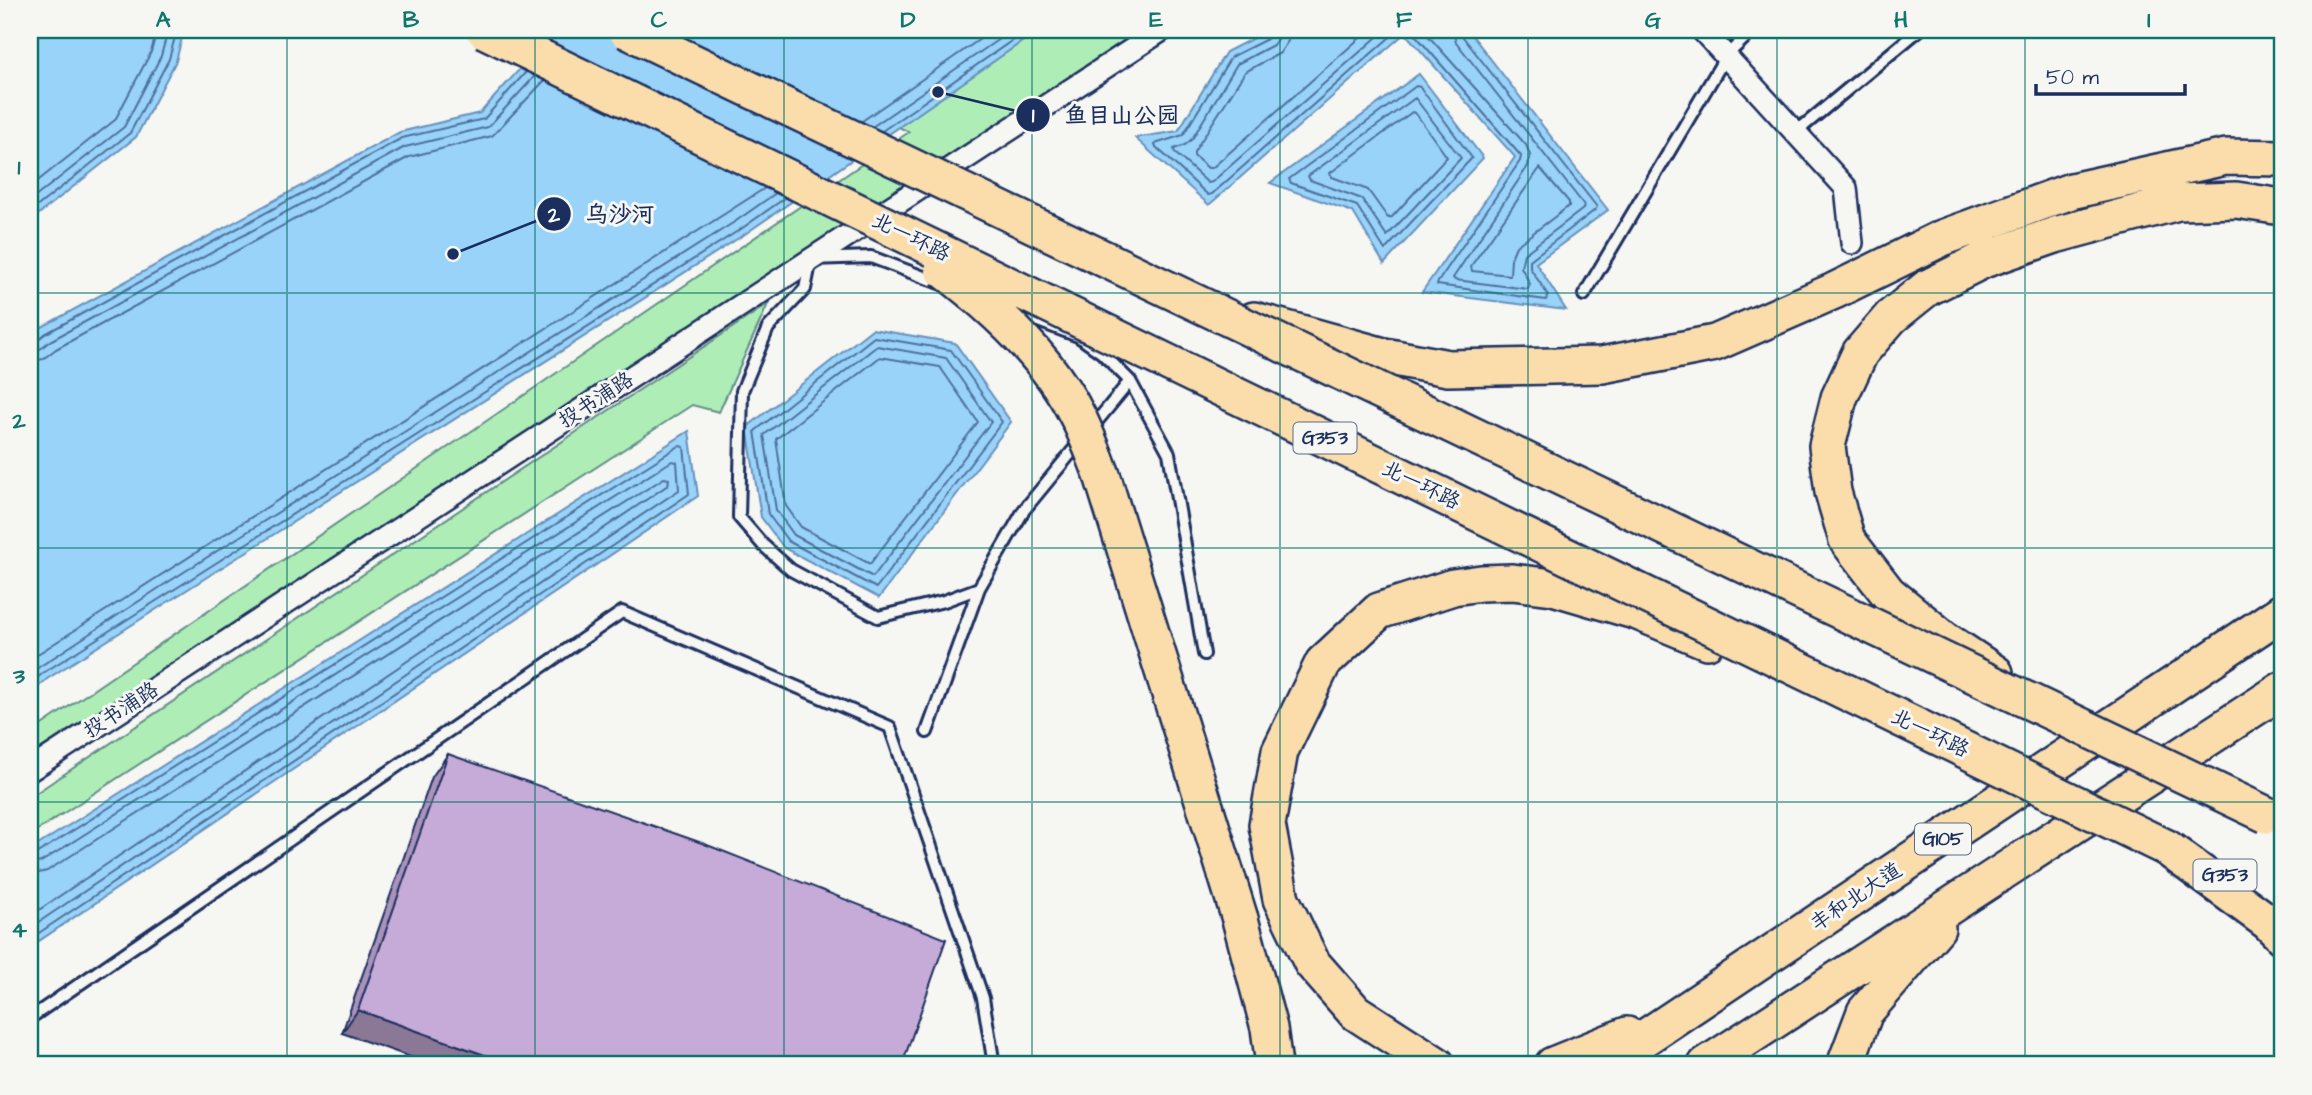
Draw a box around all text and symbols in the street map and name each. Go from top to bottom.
text: A [156,4,171,36]
text: B [403,4,420,36]
text: C [651,4,668,36]
text: D [901,4,916,36]
text: E [1149,4,1163,36]
text: F [1396,4,1413,36]
text: G [1645,4,1661,36]
text: H [1894,4,1908,36]
text: I [2147,4,2151,36]
scale bar [2036,52,2184,96]
text: 50 m [2046,63,2100,92]
callout: 鱼目山公园 [1016,93,1194,137]
text: 鱼目山公园 [1065,100,1180,132]
text: 1 [1032,101,1035,130]
text: 1 [18,151,21,183]
callout: 乌沙河 [536,192,668,236]
text: 乌沙河 [586,199,655,231]
text: 2 [547,201,561,230]
street label: 北一环路 [867,206,955,268]
street label: 投书浦路 [553,365,639,435]
text: 2 [11,405,26,437]
road number: G353 [1294,422,1356,453]
street label: 北一环路 [1377,454,1465,516]
text: 3 [12,660,25,692]
street label: 投书浦路 [78,675,164,745]
street label: 北一环路 [1886,702,1974,764]
road number: G105 [1915,824,1971,854]
street label: 丰和北大道 [1804,856,1908,938]
road number: G353 [2194,860,2256,890]
text: 4 [11,914,27,946]

